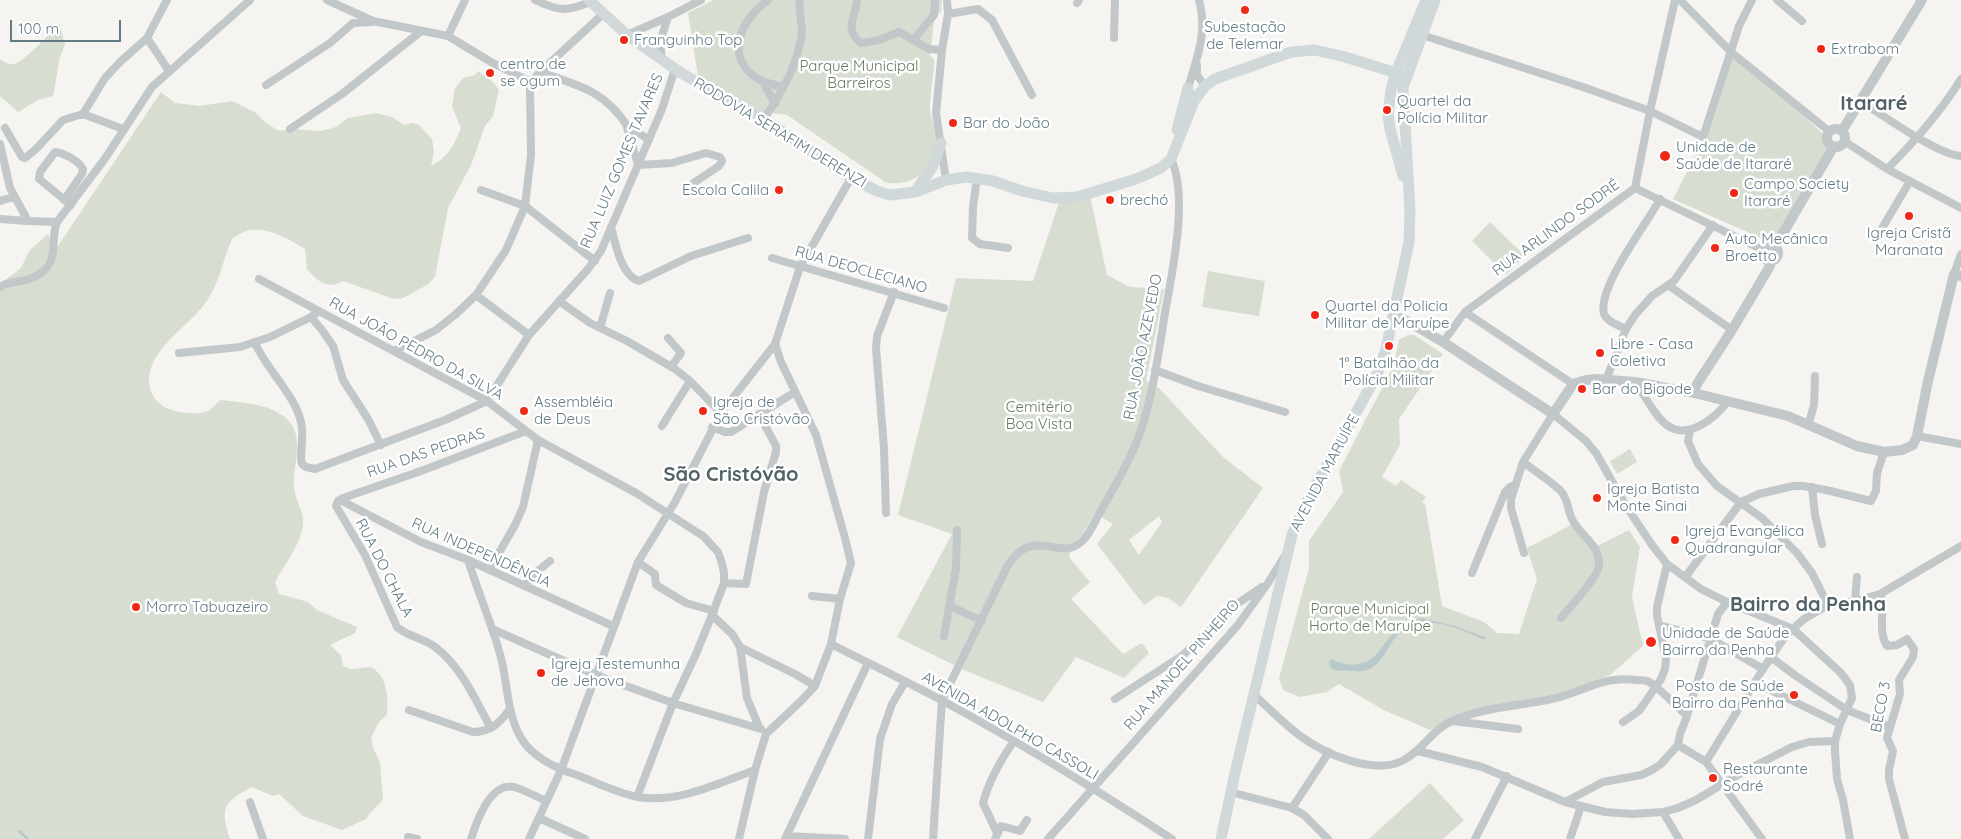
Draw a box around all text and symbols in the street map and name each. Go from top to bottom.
marker: Subestação de Telemar [1239,4,1251,16]
scale bar [12,10,124,42]
place label: Subestação de Telemar [1204,18,1286,53]
text: 100 m [18,19,59,38]
place label: Franguinho Top [634,31,742,49]
marker: Franguinho Top [618,34,630,46]
place label: Extrabom [1831,40,1899,58]
marker: Extrabom [1815,43,1827,55]
place label: centro de se ogum [500,55,566,90]
park label: Parque Municipal Barreiros [799,57,919,92]
marker: centro de se ogum [484,67,496,79]
street label: RUA LUIZ GOMES TAVARES [577,71,667,251]
street label: RODOVIA SERAFIM DERENZI [690,74,870,192]
place label: Quartel da Polícia Militar [1397,92,1488,127]
district label: Itararé [1840,92,1908,116]
marker: Quartel da Polícia Militar [1381,104,1393,116]
place label: Bar do João [963,114,1050,132]
marker: Bar do João [947,117,959,129]
place label: Unidade de Saúde de Itararé [1676,138,1792,173]
marker: Unidade de Saúde de Itararé [1658,149,1672,163]
place label: Campo Society Itararé [1744,175,1849,210]
street label: RUA ARLINDO SODRÉ [1489,176,1623,280]
place label: Escola Calila [682,181,769,199]
marker: Escola Calila [773,184,785,196]
marker: Campo Society Itararé [1728,187,1740,199]
place label: brechó [1120,191,1168,209]
marker: brechó [1104,194,1116,206]
marker: Igreja Cristã Maranata [1903,210,1915,222]
place label: Igreja Cristã Maranata [1867,224,1951,259]
place label: Auto Mecânica Broetto [1725,230,1828,265]
street label: RUA DEOCLECIANO [793,242,929,298]
marker: Auto Mecânica Broetto [1709,242,1721,254]
street label: RUA JOÃO AZEVEDO [1120,272,1166,422]
street label: RUA JOÃO PEDRO DA SILVA [326,293,506,405]
place label: Quartel da Policia Militar de Maruípe [1325,297,1450,332]
marker: Quartel da Policia Militar de Maruípe [1309,309,1321,321]
place label: Libre - Casa Coletiva [1610,335,1693,370]
marker: 1° Batalhão da Polícia Militar [1383,340,1395,352]
marker: Libre - Casa Coletiva [1594,347,1606,359]
place label: 1° Batalhão da Polícia Militar [1339,354,1439,389]
place label: Bar do Bigode [1592,380,1692,398]
marker: Bar do Bigode [1576,383,1588,395]
place label: Assembléia de Deus [534,393,613,428]
place label: Igreja de São Cristóvão [713,393,810,428]
park label: Cemitério Boa Vista [1006,398,1072,433]
marker: Assembléia de Deus [518,405,530,417]
marker: Igreja de São Cristóvão [697,405,709,417]
street label: AVENIDA MARUÍPE [1287,411,1363,535]
street label: RUA DAS PEDRAS [365,424,487,482]
district label: São Cristóvão [664,463,798,487]
place label: Igreja Batista Monte Sinai [1607,480,1700,515]
marker: Igreja Batista Monte Sinai [1591,492,1603,504]
street label: RUA INDEPENDÊNCIA [409,514,553,592]
street label: RUA DO CHALA [351,515,417,621]
place label: Igreja Evangélica Quadrangular [1685,522,1804,557]
marker: Igreja Evangélica Quadrangular [1669,534,1681,546]
district label: Bairro da Penha [1730,593,1886,617]
street label: RUA MANOEL PINHEIRO [1120,596,1244,734]
place label: Morro Tabuazeiro [146,598,268,616]
park label: Parque Municipal Horto de Maruípe [1309,600,1431,635]
marker: Morro Tabuazeiro [130,601,142,613]
place label: Unidade de Saúde Bairro da Penha [1662,624,1790,659]
marker: Unidade de Saúde Bairro da Penha [1644,635,1658,649]
place label: Igreja Testemunha de Jehova [551,655,680,690]
marker: Igreja Testemunha de Jehova [535,667,547,679]
street label: AVENIDA ADOLPHO CASSOLI [919,668,1101,784]
place label: Posto de Saúde Bairro da Penha [1672,677,1784,712]
street label: BECO 3 [1867,680,1895,734]
marker: Posto de Saúde Bairro da Penha [1788,689,1800,701]
place label: Restaurante Sodré [1723,760,1808,795]
marker: Restaurante Sodré [1707,772,1719,784]

